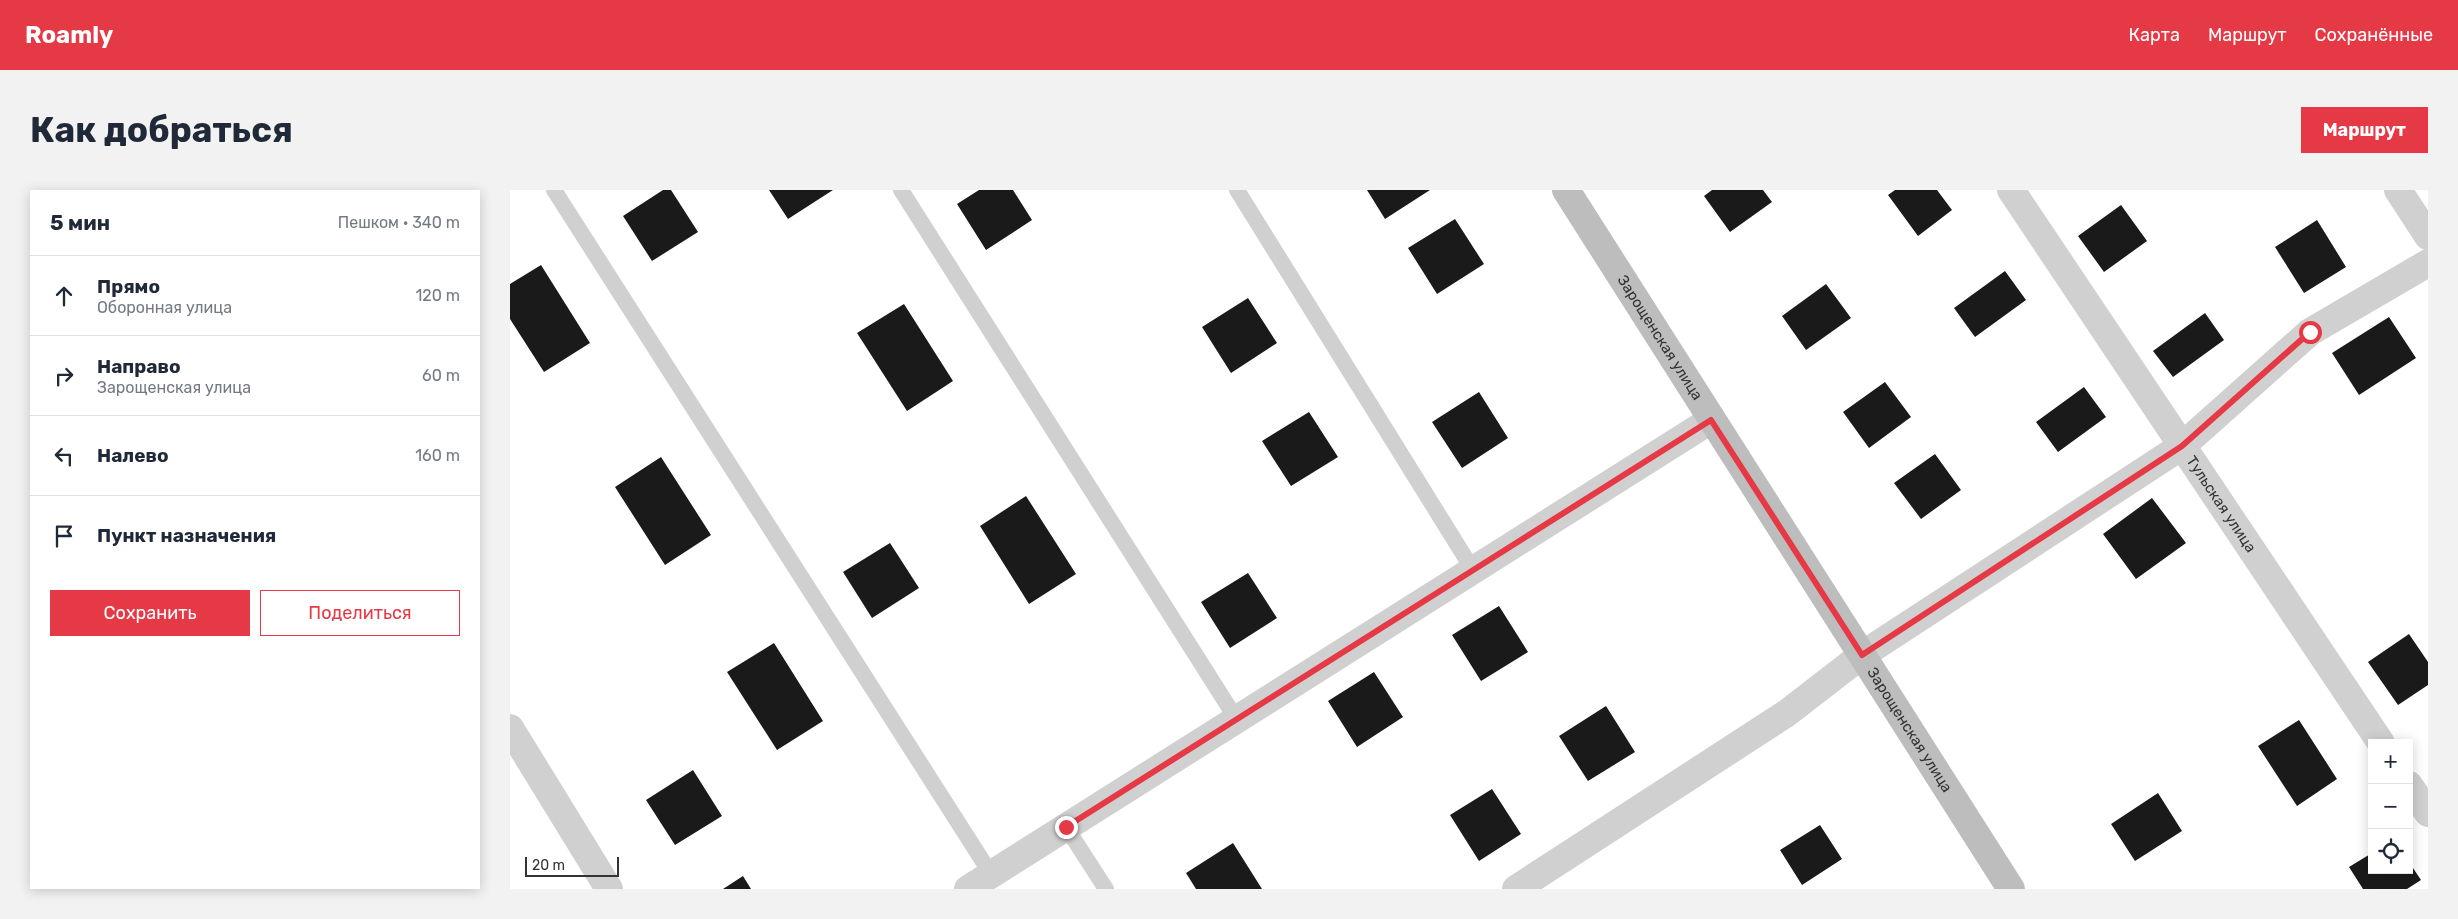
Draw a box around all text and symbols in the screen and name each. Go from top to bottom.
text: Roamly [25,21,113,49]
text: Карта [2129,24,2180,46]
text: Маршрут [2208,24,2287,46]
text: Сохранённые [2315,24,2433,46]
button: Маршрут [2301,107,2428,153]
text: Как добраться [30,109,293,151]
text: 5 мин [50,210,110,235]
text: Пешком · 340 m [338,213,460,232]
street label: Зарощенская улица [1614,272,1706,403]
text: Прямо [97,275,160,298]
icon: ahead [50,282,78,310]
text: 120 m [415,286,460,305]
text: Оборонная улица [97,298,232,317]
route start [2299,321,2322,344]
text: Направо [97,355,181,378]
icon: right [50,362,78,390]
text: 60 m [422,366,460,385]
text: Зарощенская улица [97,378,251,397]
icon: left [50,442,78,470]
text: Налево [97,444,169,467]
text: 160 m [415,446,460,465]
street label: Тульская улица [2182,452,2260,556]
icon: arrive [50,522,78,550]
text: Пункт назначения [97,524,276,547]
button: Сохранить [50,590,250,636]
button: Поделиться [260,590,460,636]
street label: Зарощенская улица [1863,664,1956,796]
map controls [2368,739,2413,874]
button: + [2368,739,2413,784]
button: − [2368,784,2413,829]
route end [1055,816,1078,839]
button: locate [2368,829,2413,874]
scale bar [525,854,619,877]
text: 20 m [532,857,565,874]

